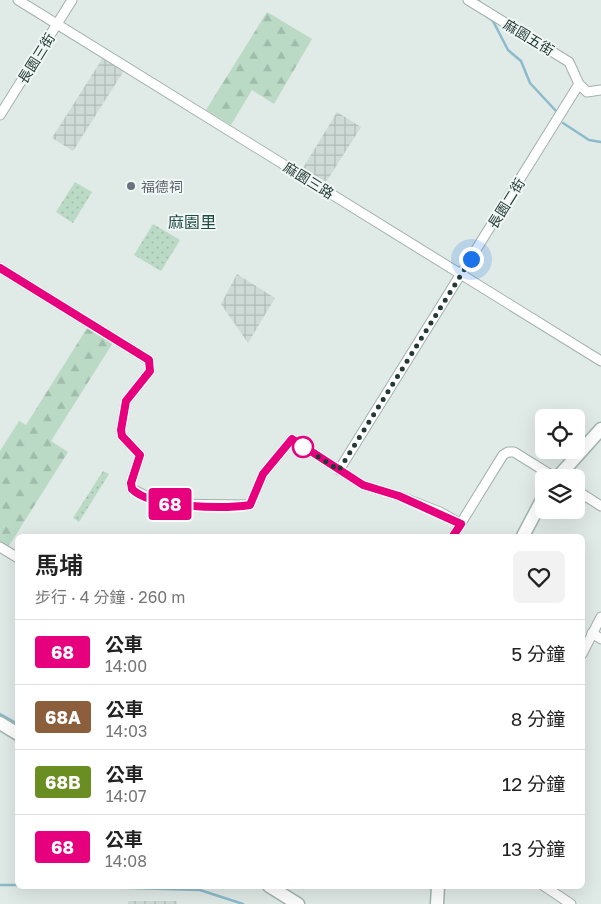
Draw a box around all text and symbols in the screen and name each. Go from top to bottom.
street label: 麻園五街 [501,15,557,59]
street label: 長園三街 [14,30,58,86]
street label: 麻園三路 [281,158,337,202]
street label: 長園二街 [484,175,528,231]
place label: 福德祠 [141,178,183,195]
marker: 福德祠 [125,180,137,192]
district label: 麻園里 [168,212,216,232]
your location [459,247,484,272]
map controls [535,409,585,519]
button: locate [535,409,585,459]
unlabelled marker [292,436,314,458]
button: layers [535,469,585,519]
line badge: 68 [148,488,192,520]
text: 68 [159,493,181,515]
text: 馬埔 [35,550,83,579]
button: heart [513,551,565,603]
text: 步行 · 4 分鐘 · 260 m [35,587,185,607]
text: 公車 [105,632,143,655]
text: 68 [51,641,74,663]
text: 5 分鐘 [511,642,565,665]
text: 14:00 [105,656,147,676]
text: 公車 [106,697,144,720]
text: 68A [45,706,81,728]
text: 8 分鐘 [511,707,565,730]
text: 14:03 [106,721,147,741]
text: 公車 [106,762,144,785]
text: 68B [45,771,81,793]
text: 12 分鐘 [502,772,565,795]
text: 14:07 [106,786,146,806]
text: 公車 [105,827,143,850]
text: 68 [51,836,74,858]
text: 13 分鐘 [502,837,565,860]
text: 14:08 [105,851,147,871]

